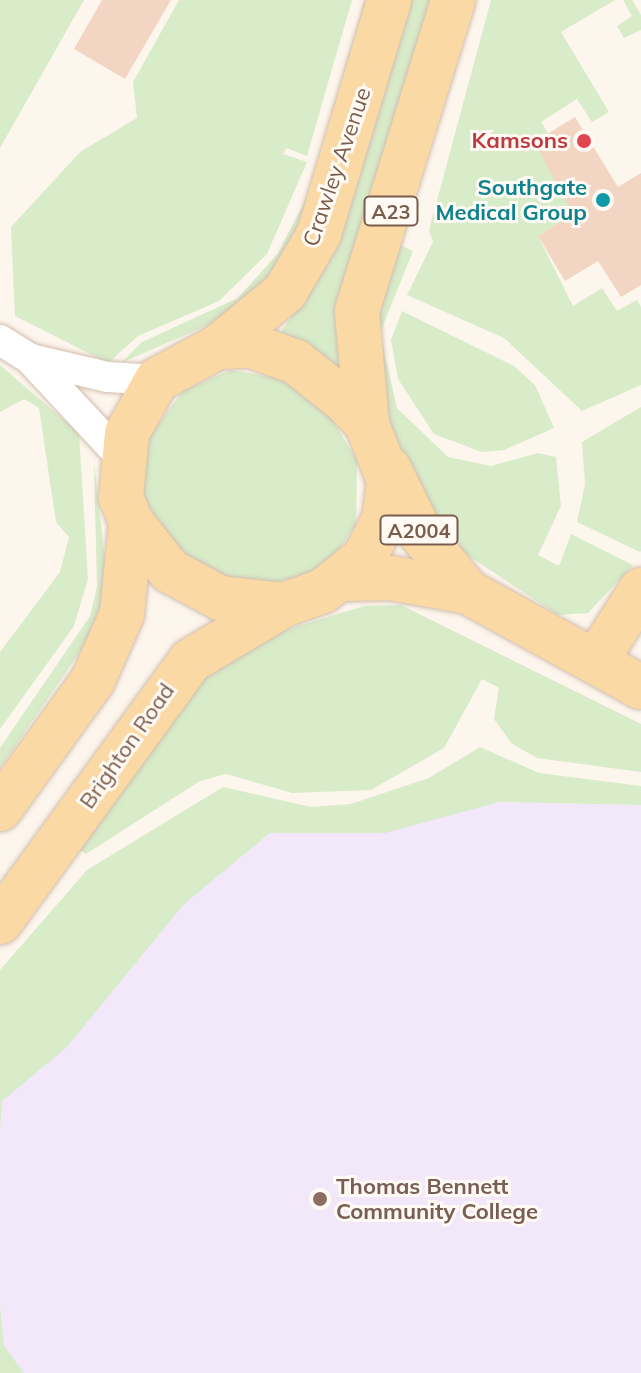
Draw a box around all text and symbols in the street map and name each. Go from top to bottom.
street label: Crawley Avenue [297,84,377,250]
place label: Kamsons [472,128,568,154]
marker: Kamsons [575,132,593,150]
place label: Southgate Medical Group [435,174,587,226]
marker: Southgate Medical Group [594,191,612,209]
road number: A23 [363,195,419,227]
road number: A2004 [379,514,459,546]
street label: Brighton Road [74,678,180,814]
place label: Thomas Bennett Community College [336,1173,538,1224]
marker: Thomas Bennett Community College [311,1190,329,1208]

